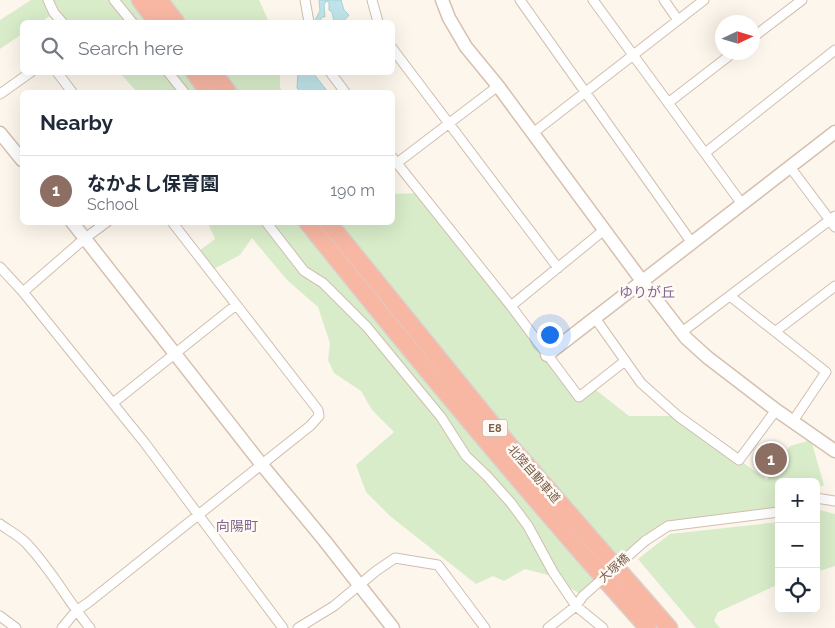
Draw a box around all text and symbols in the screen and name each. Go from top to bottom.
north arrow [715,15,760,60]
search box [20,20,395,75]
icon: search [38,34,66,62]
text: Search here [78,37,184,59]
text: Nearby [40,110,113,135]
text: なかよし保育園 [87,172,219,194]
text: 1 [52,181,60,200]
text: 190 m [330,181,375,200]
text: School [87,195,138,214]
district label: ゆりが丘 [619,284,675,300]
your location [537,322,563,348]
road number: E8 [482,419,508,436]
pin: 1 [755,440,787,478]
street label: 北陸自動車道 [505,442,563,506]
map controls [775,478,820,613]
button: + [775,478,820,523]
district label: 向陽町 [216,518,258,534]
button: − [775,523,820,568]
street label: 大塚橋 [596,551,632,585]
button: locate [775,568,820,613]

